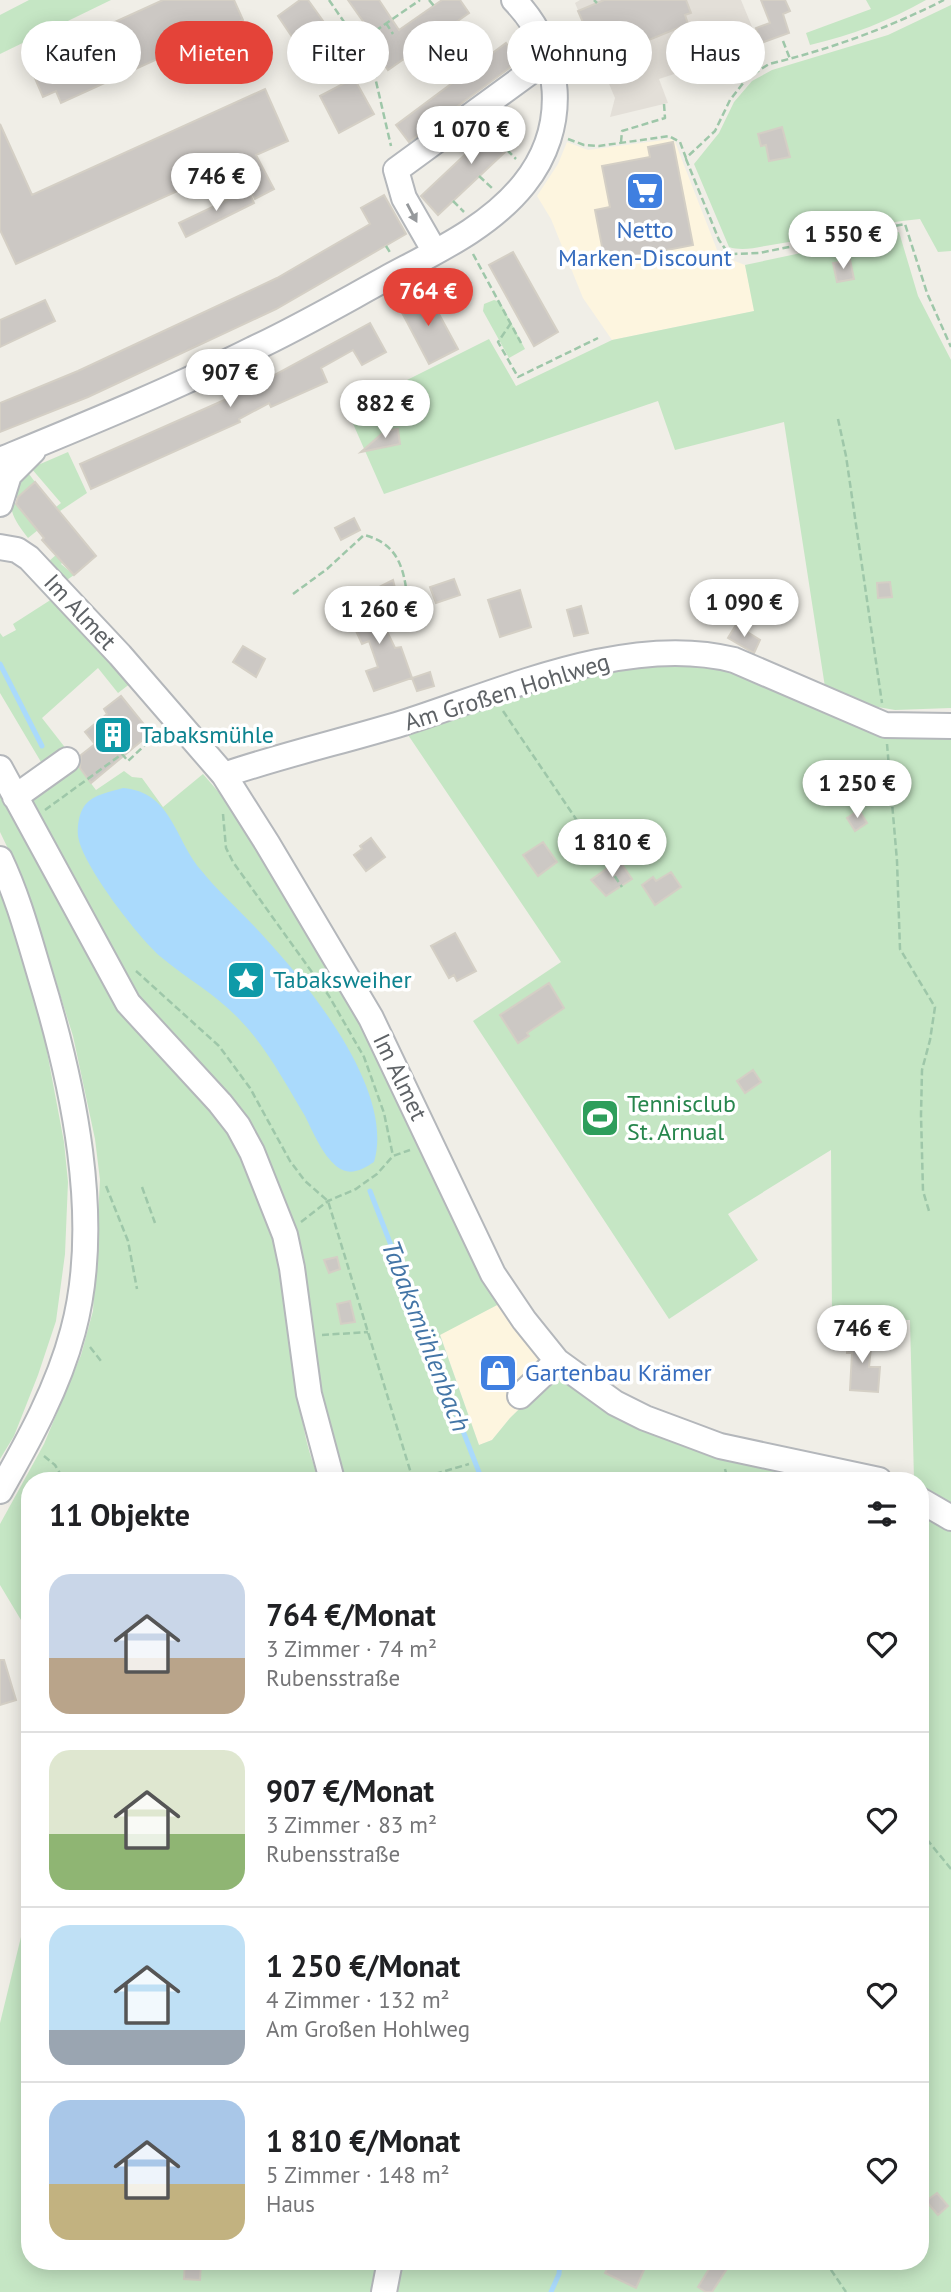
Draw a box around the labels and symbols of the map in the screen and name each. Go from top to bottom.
pin: 1 070 € [406,106,536,166]
pin: 746 € [167,154,265,213]
supermarket icon: Netto Marken-Discount [624,170,666,212]
one-way arrow [406,203,417,223]
pin: 1 550 € [778,212,908,271]
place label: Netto Marken-Discount [558,214,732,273]
pin: 764 € [379,268,477,328]
pin: 907 € [181,350,279,409]
pin: 882 € [336,380,434,440]
street label: Im Almet [37,567,123,656]
pin: 1 090 € [679,580,809,639]
pin: 1 260 € [314,586,444,646]
street label: Am Großen Hohlweg [401,646,613,737]
building icon: Tabaksmühle [92,714,134,756]
place label: Tabaksmühle [140,719,274,750]
pin: 1 250 € [792,760,922,820]
pin: 1 810 € [547,820,677,879]
place icon: Tabaksweiher [225,959,267,1001]
place label: Tabaksweiher [273,964,412,995]
street label: Im Almet [366,1028,435,1125]
place label: Tennisclub St. Arnual [627,1088,736,1147]
sports icon: Tennisclub St. Arnual [579,1097,621,1139]
water label: Tabaksmühlenbach [375,1236,478,1436]
pin: 746 € [813,1306,911,1365]
shop icon: Gartenbau Krämer [477,1352,519,1394]
place label: Gartenbau Krämer [525,1357,712,1388]

